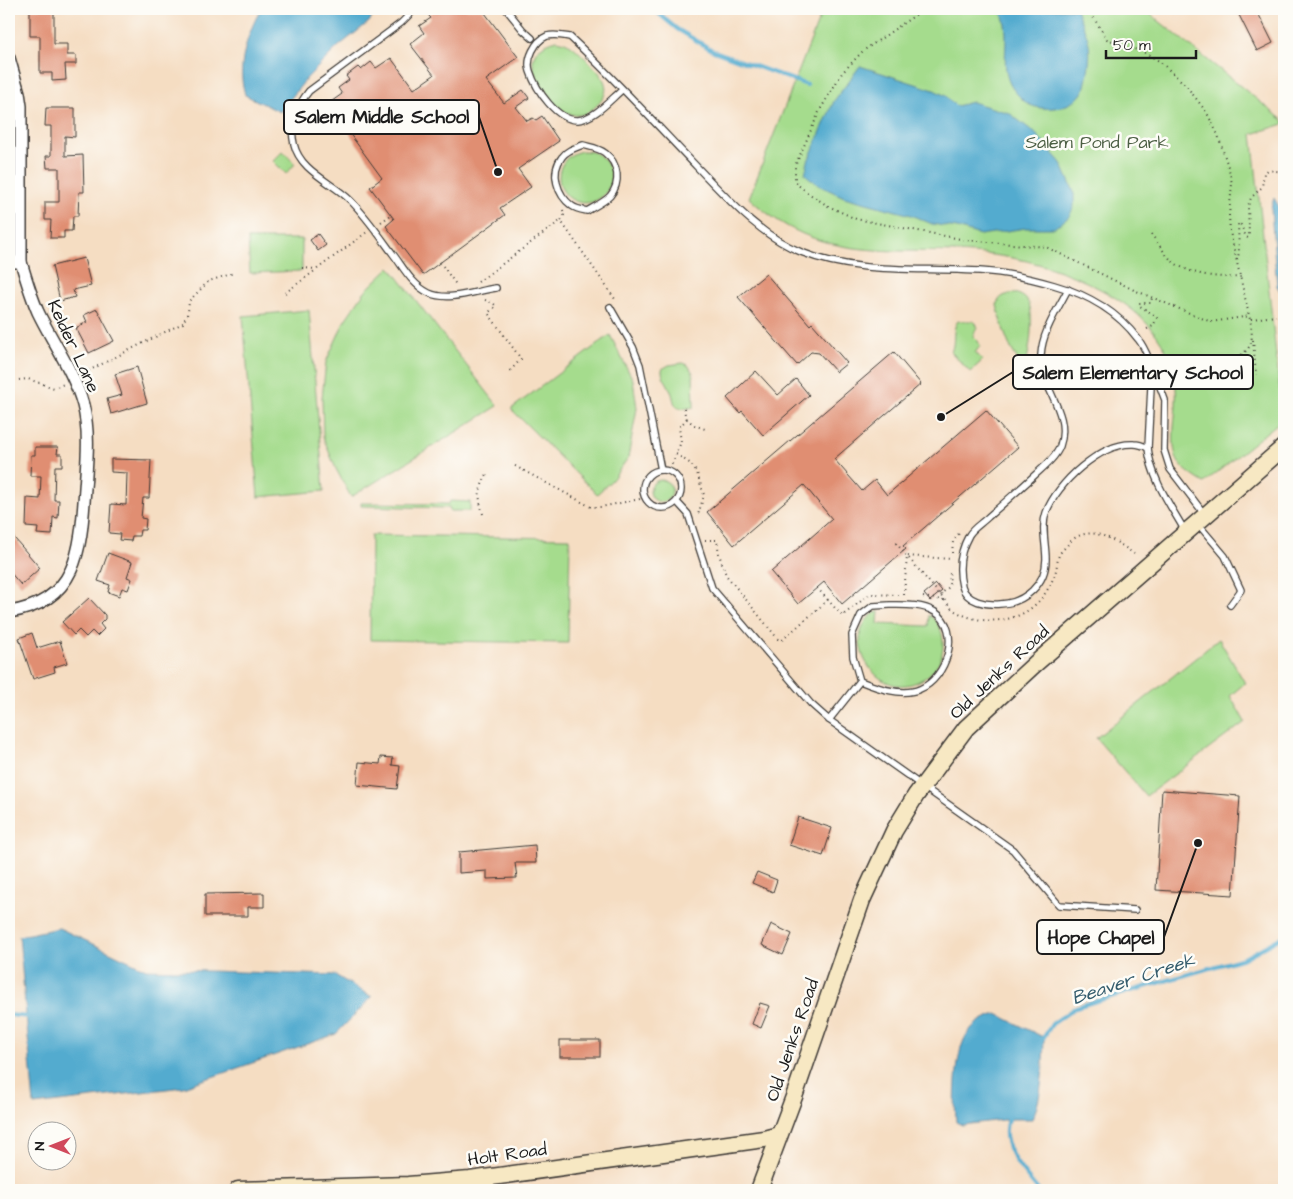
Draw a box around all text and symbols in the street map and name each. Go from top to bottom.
scale bar [1106,28,1196,60]
text: 50 m [1113,35,1151,56]
callout: Salem Middle School [284,100,479,134]
text: Salem Middle School [294,104,469,131]
park label: Salem Pond Park [1025,130,1169,155]
street label: Kelder Lane [41,296,106,397]
callout: Salem Elementary School [1013,355,1253,389]
text: Salem Elementary School [1022,360,1243,388]
street label: Old Jenks Road [944,619,1055,725]
callout: Hope Chapel [1037,920,1164,954]
text: Hope Chapel [1047,925,1155,952]
water label: Beaver Creek [1068,947,1199,1012]
street label: Old Jenks Road [760,975,825,1105]
north arrow [28,1122,78,1172]
street label: Holt Road [466,1137,548,1172]
text: N [30,1141,50,1150]

